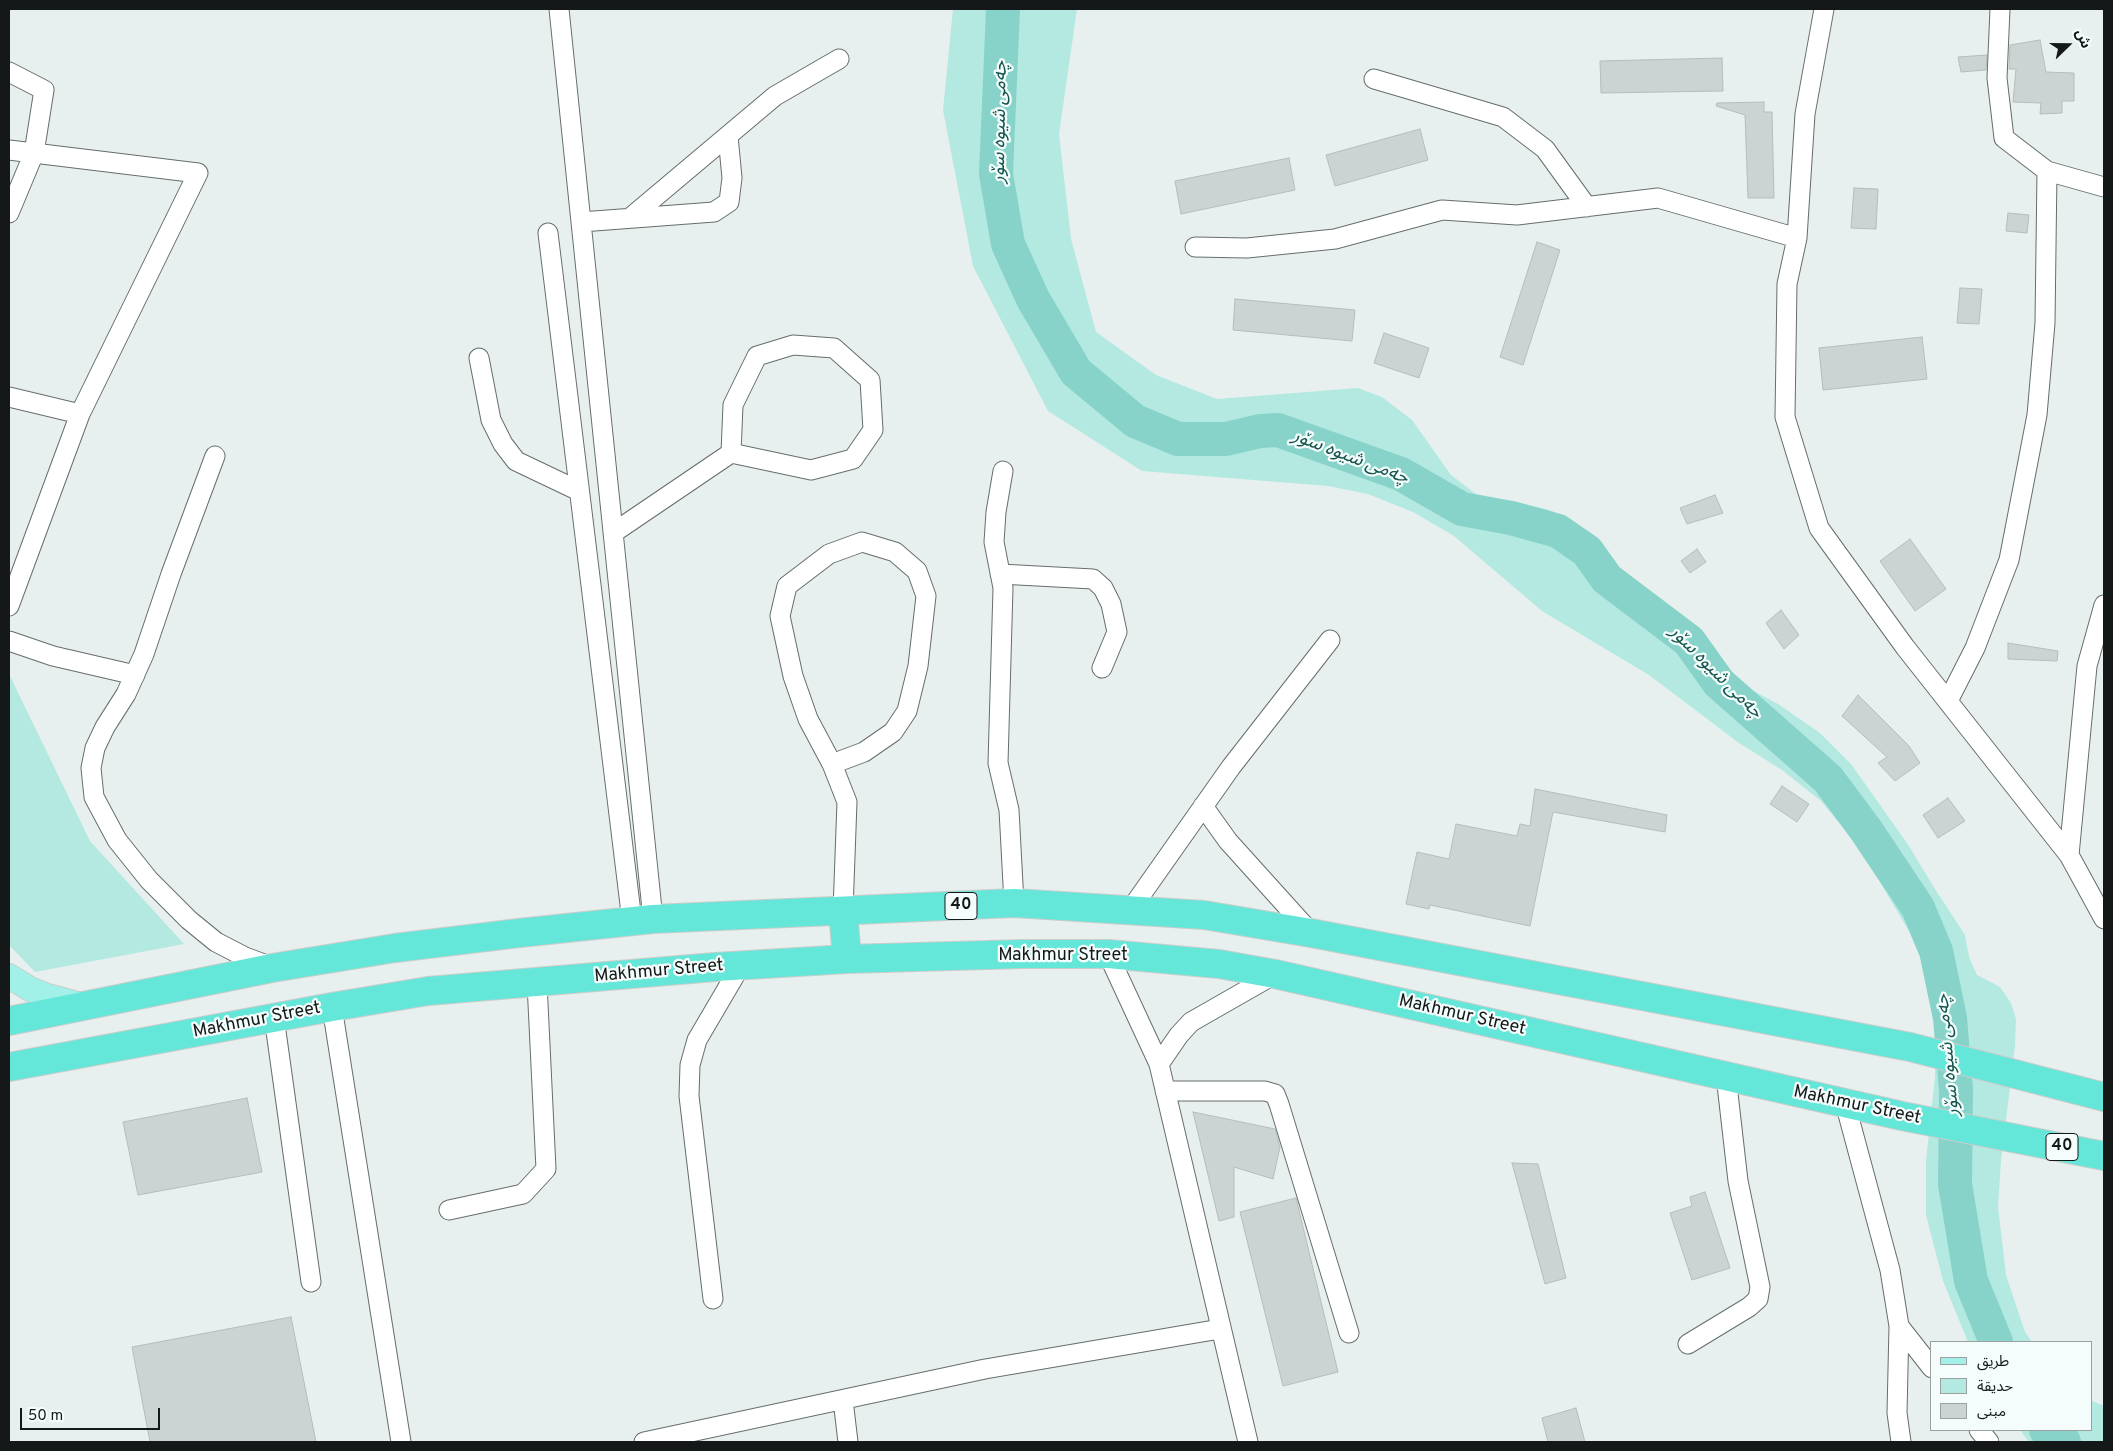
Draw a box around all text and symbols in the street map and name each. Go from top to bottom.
north arrow [2043,20,2093,70]
text: ش [2071,27,2094,51]
water label: چەمی شیوە سۆر [989,61,1013,183]
water label: چەمی شیوە سۆر [1289,425,1411,491]
water label: چەمی شیوە سۆر [1664,622,1766,724]
road number: 40 [945,892,977,919]
street label: Makhmur Street [998,945,1128,967]
street label: Makhmur Street [593,956,725,988]
street label: Makhmur Street [1396,991,1528,1041]
water label: چەمی شیوە سۆر [1932,993,1966,1117]
street label: Makhmur Street [191,998,323,1044]
street label: Makhmur Street [1791,1082,1923,1130]
road number: 40 [2046,1134,2078,1160]
legend [1930,1341,2093,1431]
text: طريق [1977,1353,2009,1372]
text: حديقة [1977,1378,2013,1397]
scale bar [22,1398,162,1430]
text: مبنى [1977,1403,2006,1422]
text: 50 m [28,1407,63,1426]

